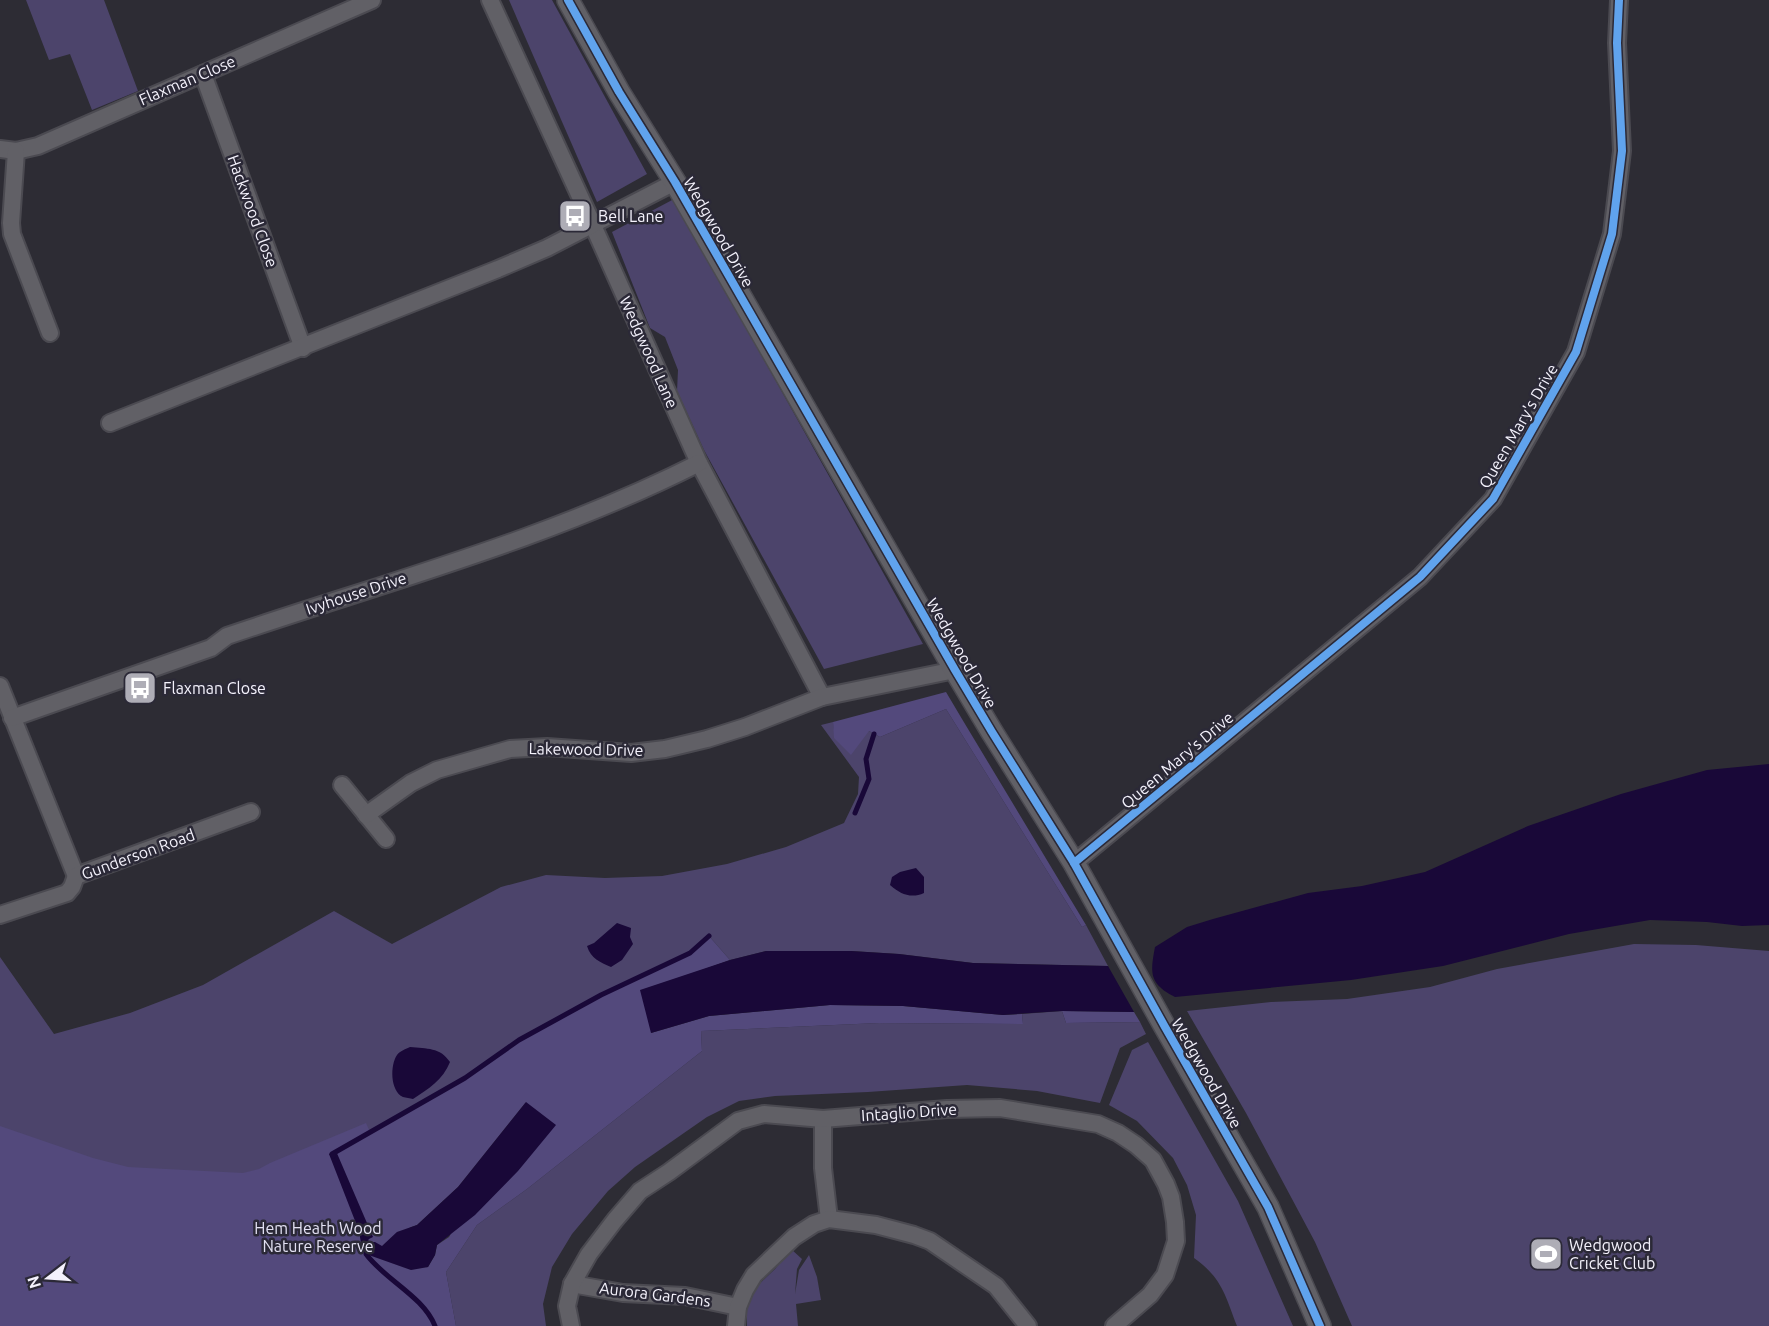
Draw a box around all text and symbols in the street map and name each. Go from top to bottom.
street label: Flaxman Close [136,52,238,108]
street label: Hackwood Close [224,152,282,270]
street label: Wedgwood Drive [680,174,758,290]
bus stop icon: Bell Lane [557,198,593,234]
place label: Bell Lane [598,207,663,225]
street label: Wedgwood Lane [616,293,682,411]
street label: Queen Mary's Drive [1475,361,1561,491]
street label: Ivyhouse Drive [303,568,409,618]
street label: Wedgwood Drive [923,595,1001,711]
bus stop icon: Flaxman Close [122,670,158,706]
place label: Flaxman Close [163,679,266,697]
street label: Queen Mary's Drive [1117,708,1237,812]
street label: Lakewood Drive [528,739,644,759]
street label: Gunderson Road [79,825,197,883]
street label: Wedgwood Drive [1168,1015,1246,1131]
street label: Intaglio Drive [861,1100,957,1124]
park label: Hem Heath Wood Nature Reserve [254,1219,382,1255]
sports icon: Wedgwood Cricket Club [1528,1236,1564,1272]
place label: Wedgwood Cricket Club [1569,1236,1655,1272]
north arrow [18,1248,78,1308]
text: N [23,1274,44,1291]
street label: Aurora Gardens [598,1278,712,1310]

